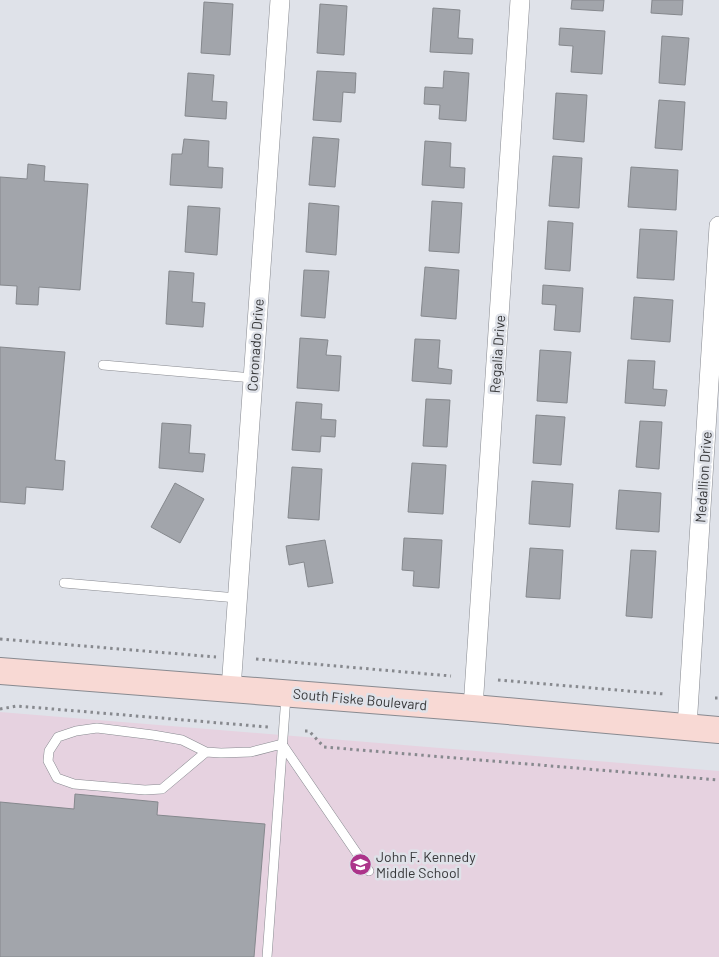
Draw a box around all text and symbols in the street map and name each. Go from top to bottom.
street label: Coronado Drive [243,298,267,392]
street label: Regalia Drive [486,314,508,394]
street label: Medallion Drive [691,431,715,523]
street label: South Fiske Boulevard [292,685,428,713]
place label: John F. Kennedy Middle School [376,848,476,881]
school or university icon: John F. Kennedy Middle School [348,852,372,876]

